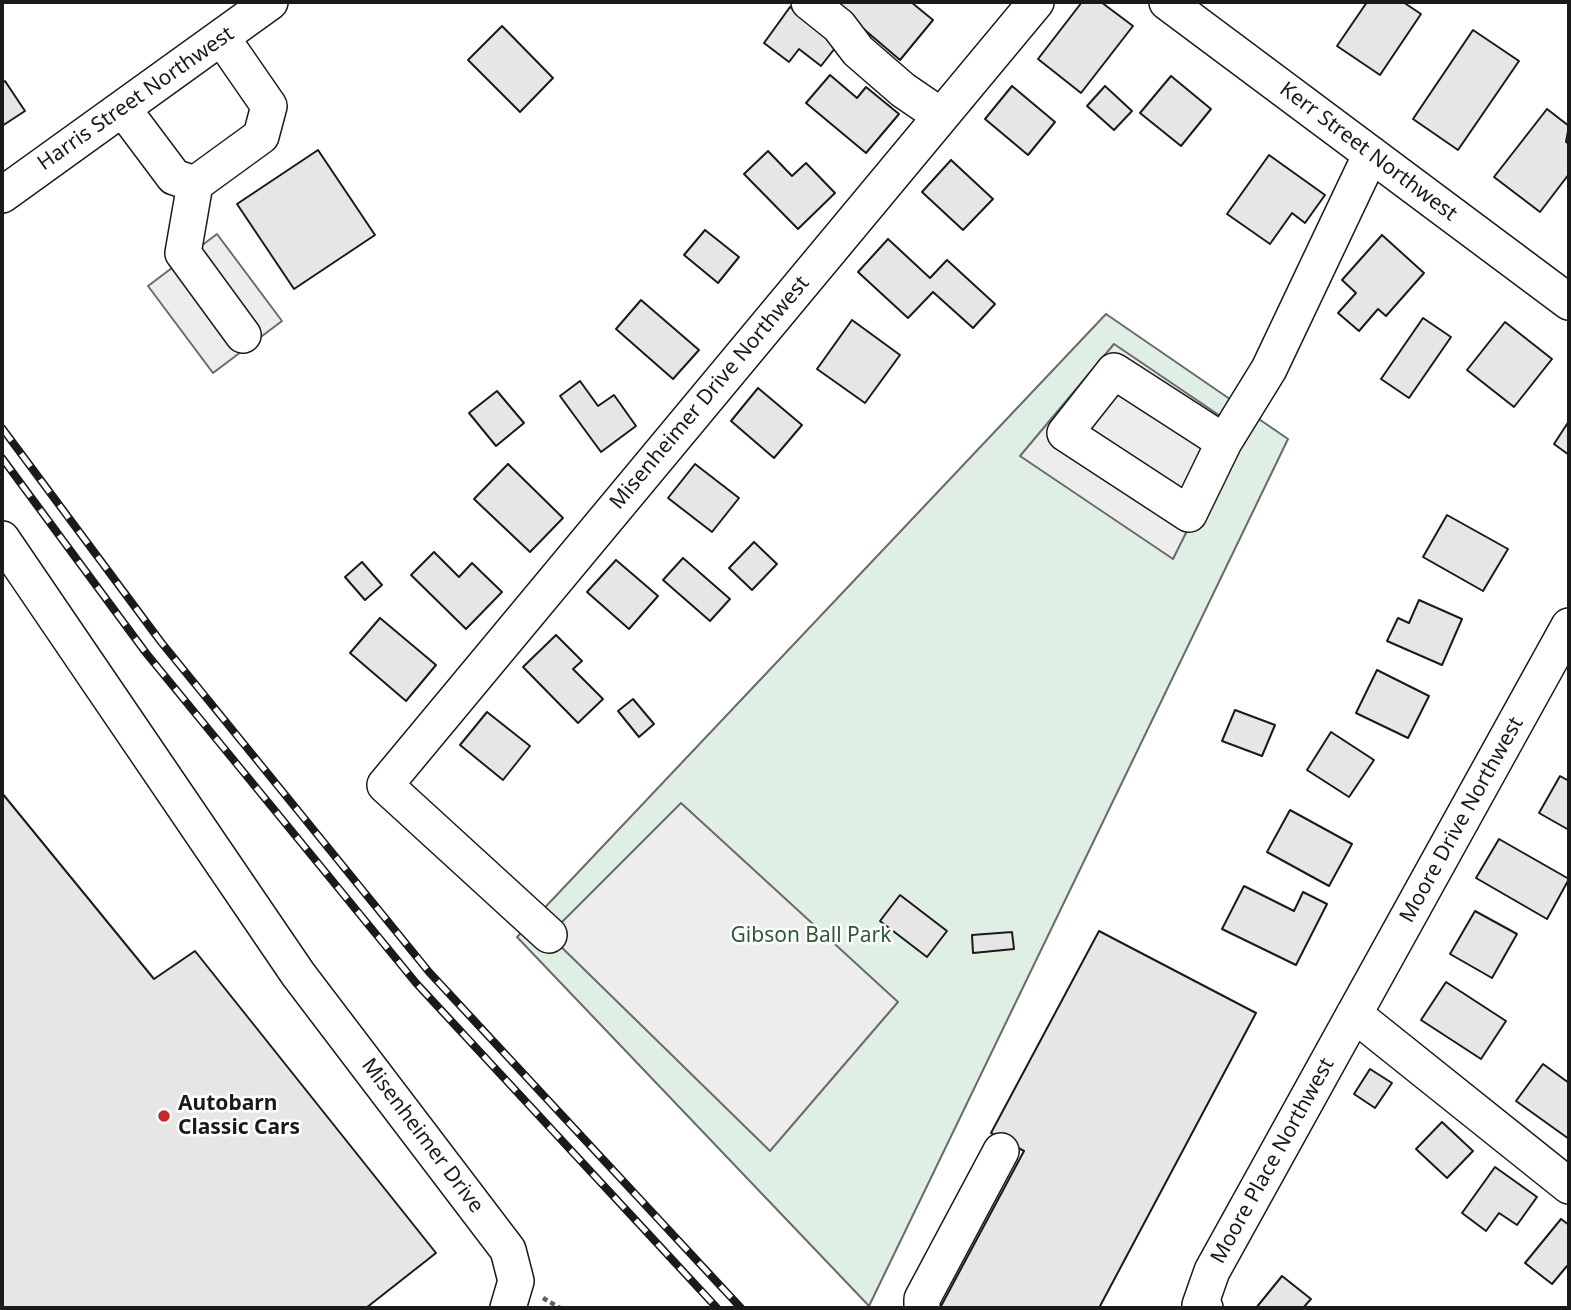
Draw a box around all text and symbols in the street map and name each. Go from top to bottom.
street label: Harris Street Northwest [33,22,239,176]
street label: Kerr Street Northwest [1274,77,1462,227]
street label: Misenheimer Drive Northwest [605,271,815,515]
street label: Moore Drive Northwest [1395,713,1529,927]
park label: Gibson Ball Park [731,923,891,949]
street label: Misenheimer Drive [356,1054,488,1218]
street label: Moore Place Northwest [1206,1054,1340,1268]
place label: Autobarn Classic Cars [178,1091,300,1141]
marker: Autobarn Classic Cars [156,1108,172,1124]

